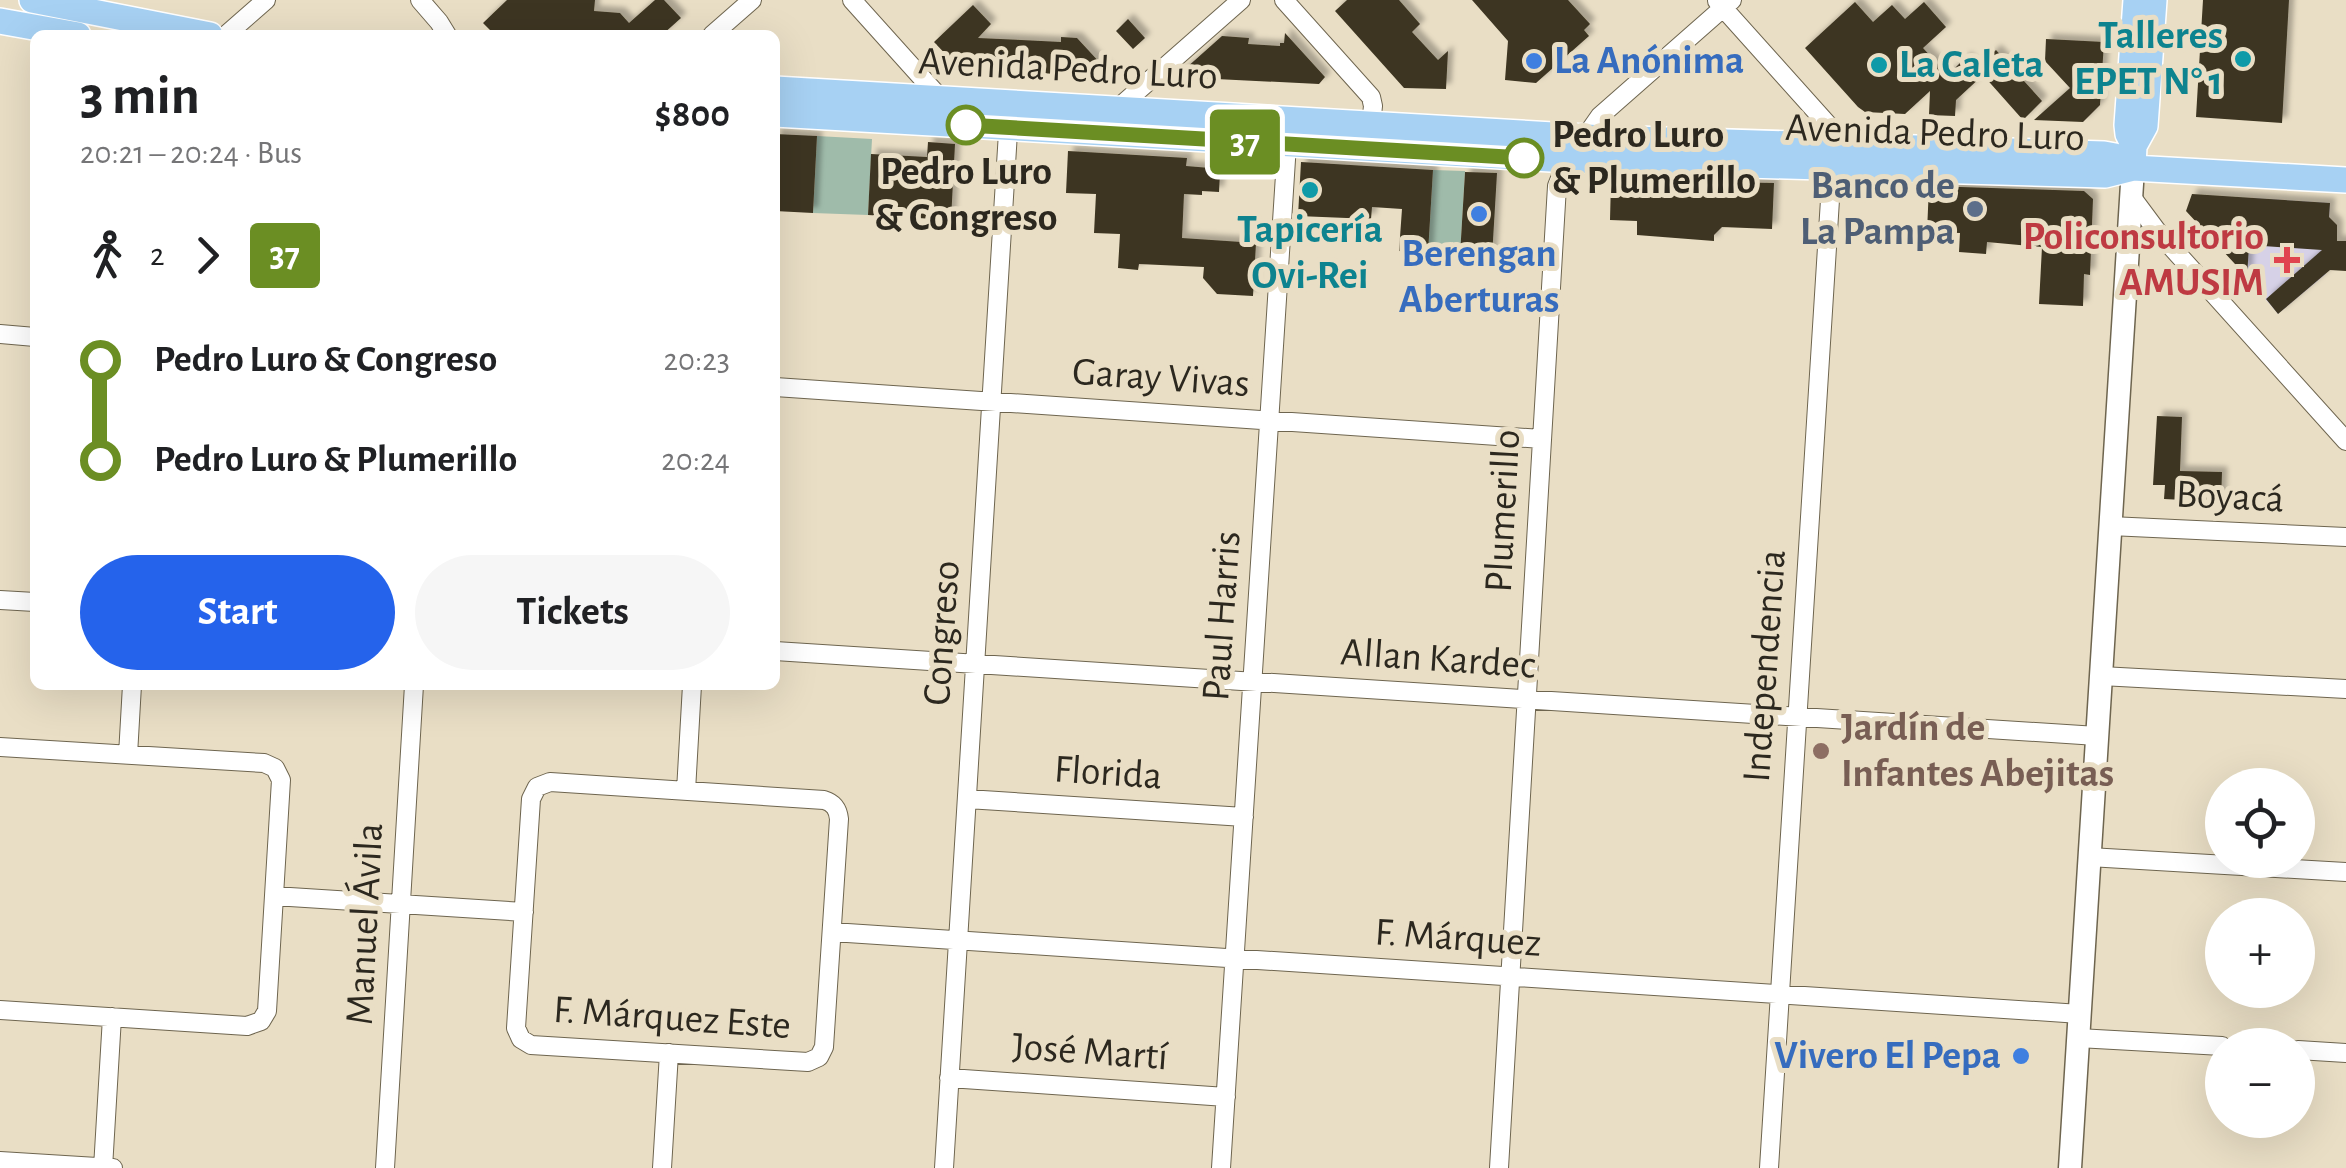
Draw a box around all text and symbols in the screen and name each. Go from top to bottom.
place label: Talleres EPET N° 1 [2074,16,2223,102]
street label: Avenida Pedro Luro [917,41,1219,97]
place label: La Anónima [1554,41,1744,81]
place label: La Caleta [1899,45,2044,85]
marker: Talleres EPET N° 1 [2232,48,2254,70]
marker: La Anónima [1523,50,1545,72]
marker: La Caleta [1868,54,1890,76]
text: 3 min [80,69,200,124]
text: $800 [655,96,730,134]
marker: Pedro Luro & Congreso [947,106,985,144]
street label: Avenida Pedro Luro [1784,108,2086,158]
line badge: 37 [1200,110,1290,174]
place label: Pedro Luro & Plumerillo [1552,115,1756,201]
text: 37 [1230,125,1260,160]
text: 20:21 – 20:24 · Bus [80,137,302,169]
marker: Pedro Luro & Plumerillo [1505,139,1543,177]
place label: Pedro Luro & Congreso [874,152,1058,238]
place label: Banco de La Pampa [1800,166,1955,252]
marker: Tapicería Ovi-Rei [1299,179,1321,201]
marker: Banco de La Pampa [1964,198,1986,220]
marker: Berengan Aberturas [1468,203,1490,225]
place label: Tapicería Ovi-Rei [1237,210,1383,296]
place label: Policonsultorio AMUSIM [2023,217,2264,303]
icon: walk [80,228,135,283]
icon: forward [180,228,235,283]
place label: Berengan Aberturas [1399,234,1559,320]
text: 37 [270,238,300,273]
text: 2 [150,239,165,271]
marker: Policonsultorio AMUSIM [2274,247,2300,273]
text: Pedro Luro & Congreso [154,341,497,379]
text: 20:23 [663,344,730,376]
street label: Garay Vivas [1071,352,1251,404]
street label: Plumerillo [1479,429,1527,593]
text: Pedro Luro & Plumerillo [154,441,517,479]
text: 20:24 [661,444,730,476]
street label: Boyacá [2175,474,2285,520]
street label: Paul Harris [1196,530,1248,702]
street label: Independencia [1737,548,1793,784]
button: Start [80,555,395,670]
button: Tickets [415,555,730,670]
street label: Congreso [917,559,967,707]
street label: Allan Kardec [1339,632,1537,686]
place label: Jardín de Infantes Abejitas [1841,708,2114,794]
marker: Jardín de Infantes Abejitas [1810,740,1832,762]
street label: Florida [1053,749,1163,797]
map controls [2205,768,2315,1138]
button: locate [2205,768,2315,878]
street label: Manuel Ávila [336,822,390,1026]
button: + [2205,898,2315,1008]
street label: F. Márquez [1373,912,1543,964]
street label: F. Márquez Este [552,990,792,1046]
street label: José Martí [1011,1027,1169,1077]
button: − [2205,1028,2315,1138]
place label: Vivero El Pepa [1774,1036,2001,1076]
marker: Vivero El Pepa [2010,1045,2032,1067]

